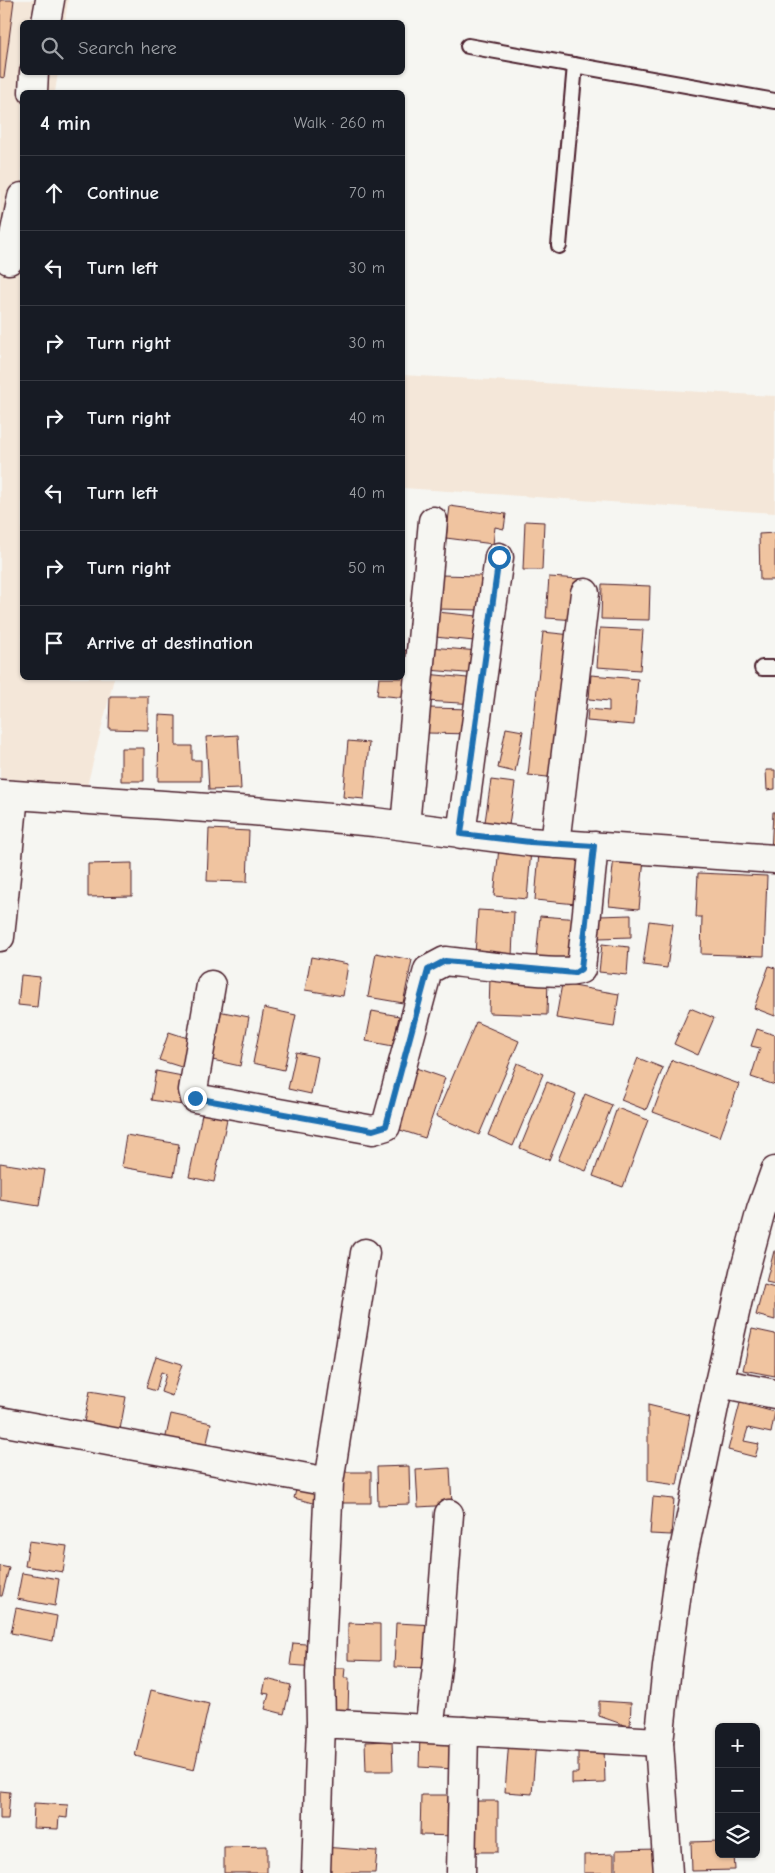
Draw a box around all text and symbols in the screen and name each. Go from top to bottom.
search box [20,20,405,75]
icon: search [38,34,66,62]
text: Search here [78,37,177,59]
text: 4 min [40,111,91,135]
text: Walk · 260 m [294,114,385,132]
icon: ahead [40,179,68,207]
text: Continue [87,182,159,204]
text: 70 m [349,184,385,202]
icon: left [40,254,68,282]
text: Turn left [87,257,158,279]
text: 30 m [349,259,385,277]
icon: right [40,329,68,357]
text: Turn right [87,332,171,354]
text: 30 m [349,334,385,352]
icon: right [40,404,68,432]
text: Turn right [87,407,171,429]
text: 40 m [349,409,385,427]
icon: left [40,479,68,507]
text: Turn left [87,482,158,504]
text: 40 m [349,484,385,502]
route start [488,546,511,569]
icon: right [40,554,68,582]
text: Turn right [87,557,171,579]
text: 50 m [348,559,385,577]
icon: arrive [40,629,68,657]
text: Arrive at destination [87,632,253,654]
route end [184,1087,207,1110]
map controls [715,1723,760,1858]
button: + [715,1723,760,1768]
button: − [715,1768,760,1813]
button: layers [715,1813,760,1858]

